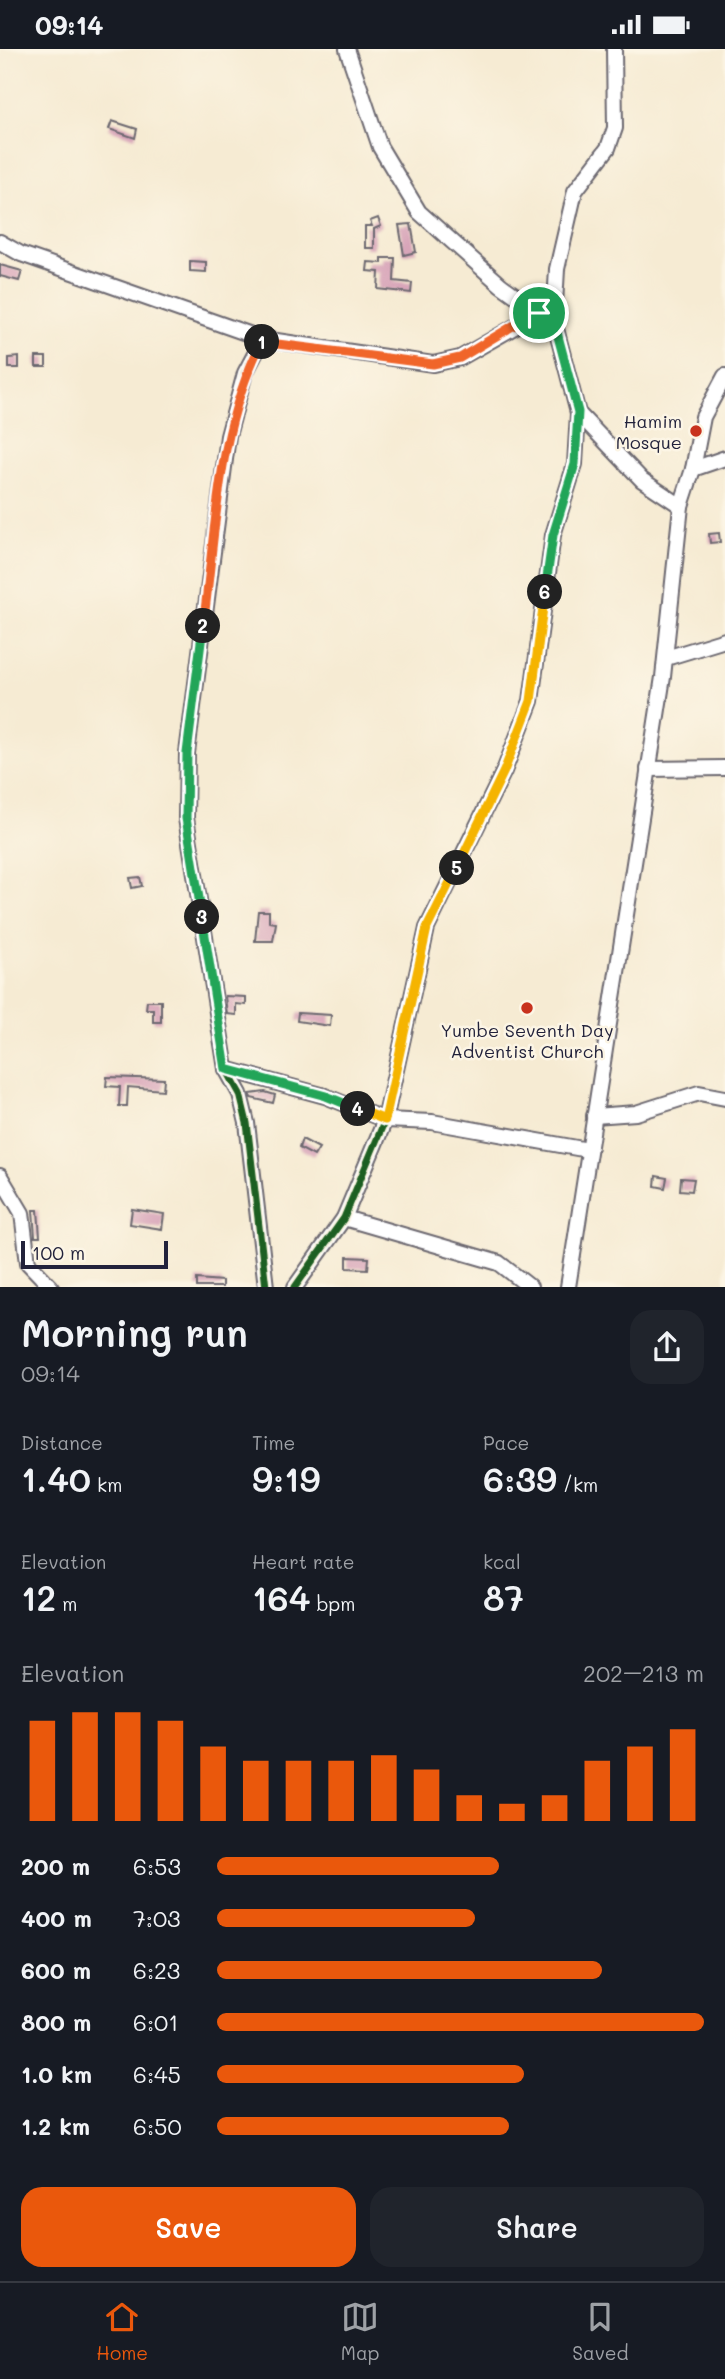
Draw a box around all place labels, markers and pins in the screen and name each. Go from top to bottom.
pin [509,283,569,343]
pin: 1 [244,325,280,359]
place label: Hamim Mosque [616,409,682,454]
marker: Hamim Mosque [688,423,704,439]
pin: 6 [528,575,562,609]
pin: 2 [186,609,220,643]
pin: 5 [440,851,475,885]
pin: 3 [184,899,220,935]
marker: Yumbe Seventh Day Adventist Church [519,1000,535,1016]
place label: Yumbe Seventh Day Adventist Church [440,1018,614,1063]
pin: 4 [340,1091,376,1127]

